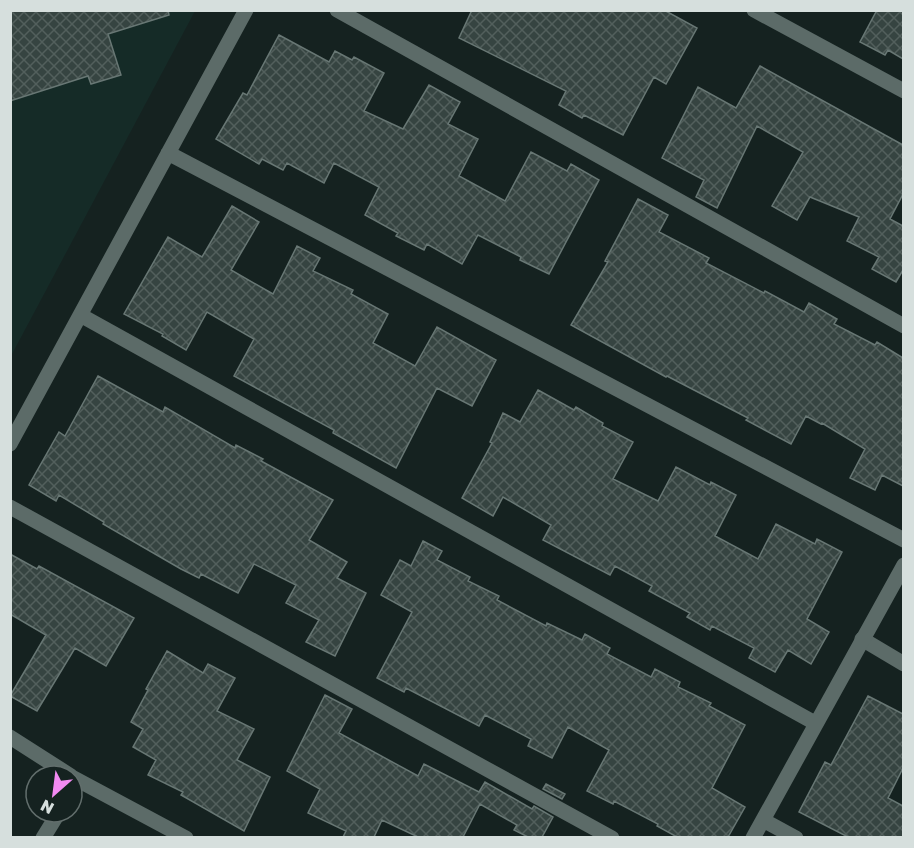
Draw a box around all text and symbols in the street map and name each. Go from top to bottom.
north arrow [24,764,84,824]
text: N [37,796,57,819]

